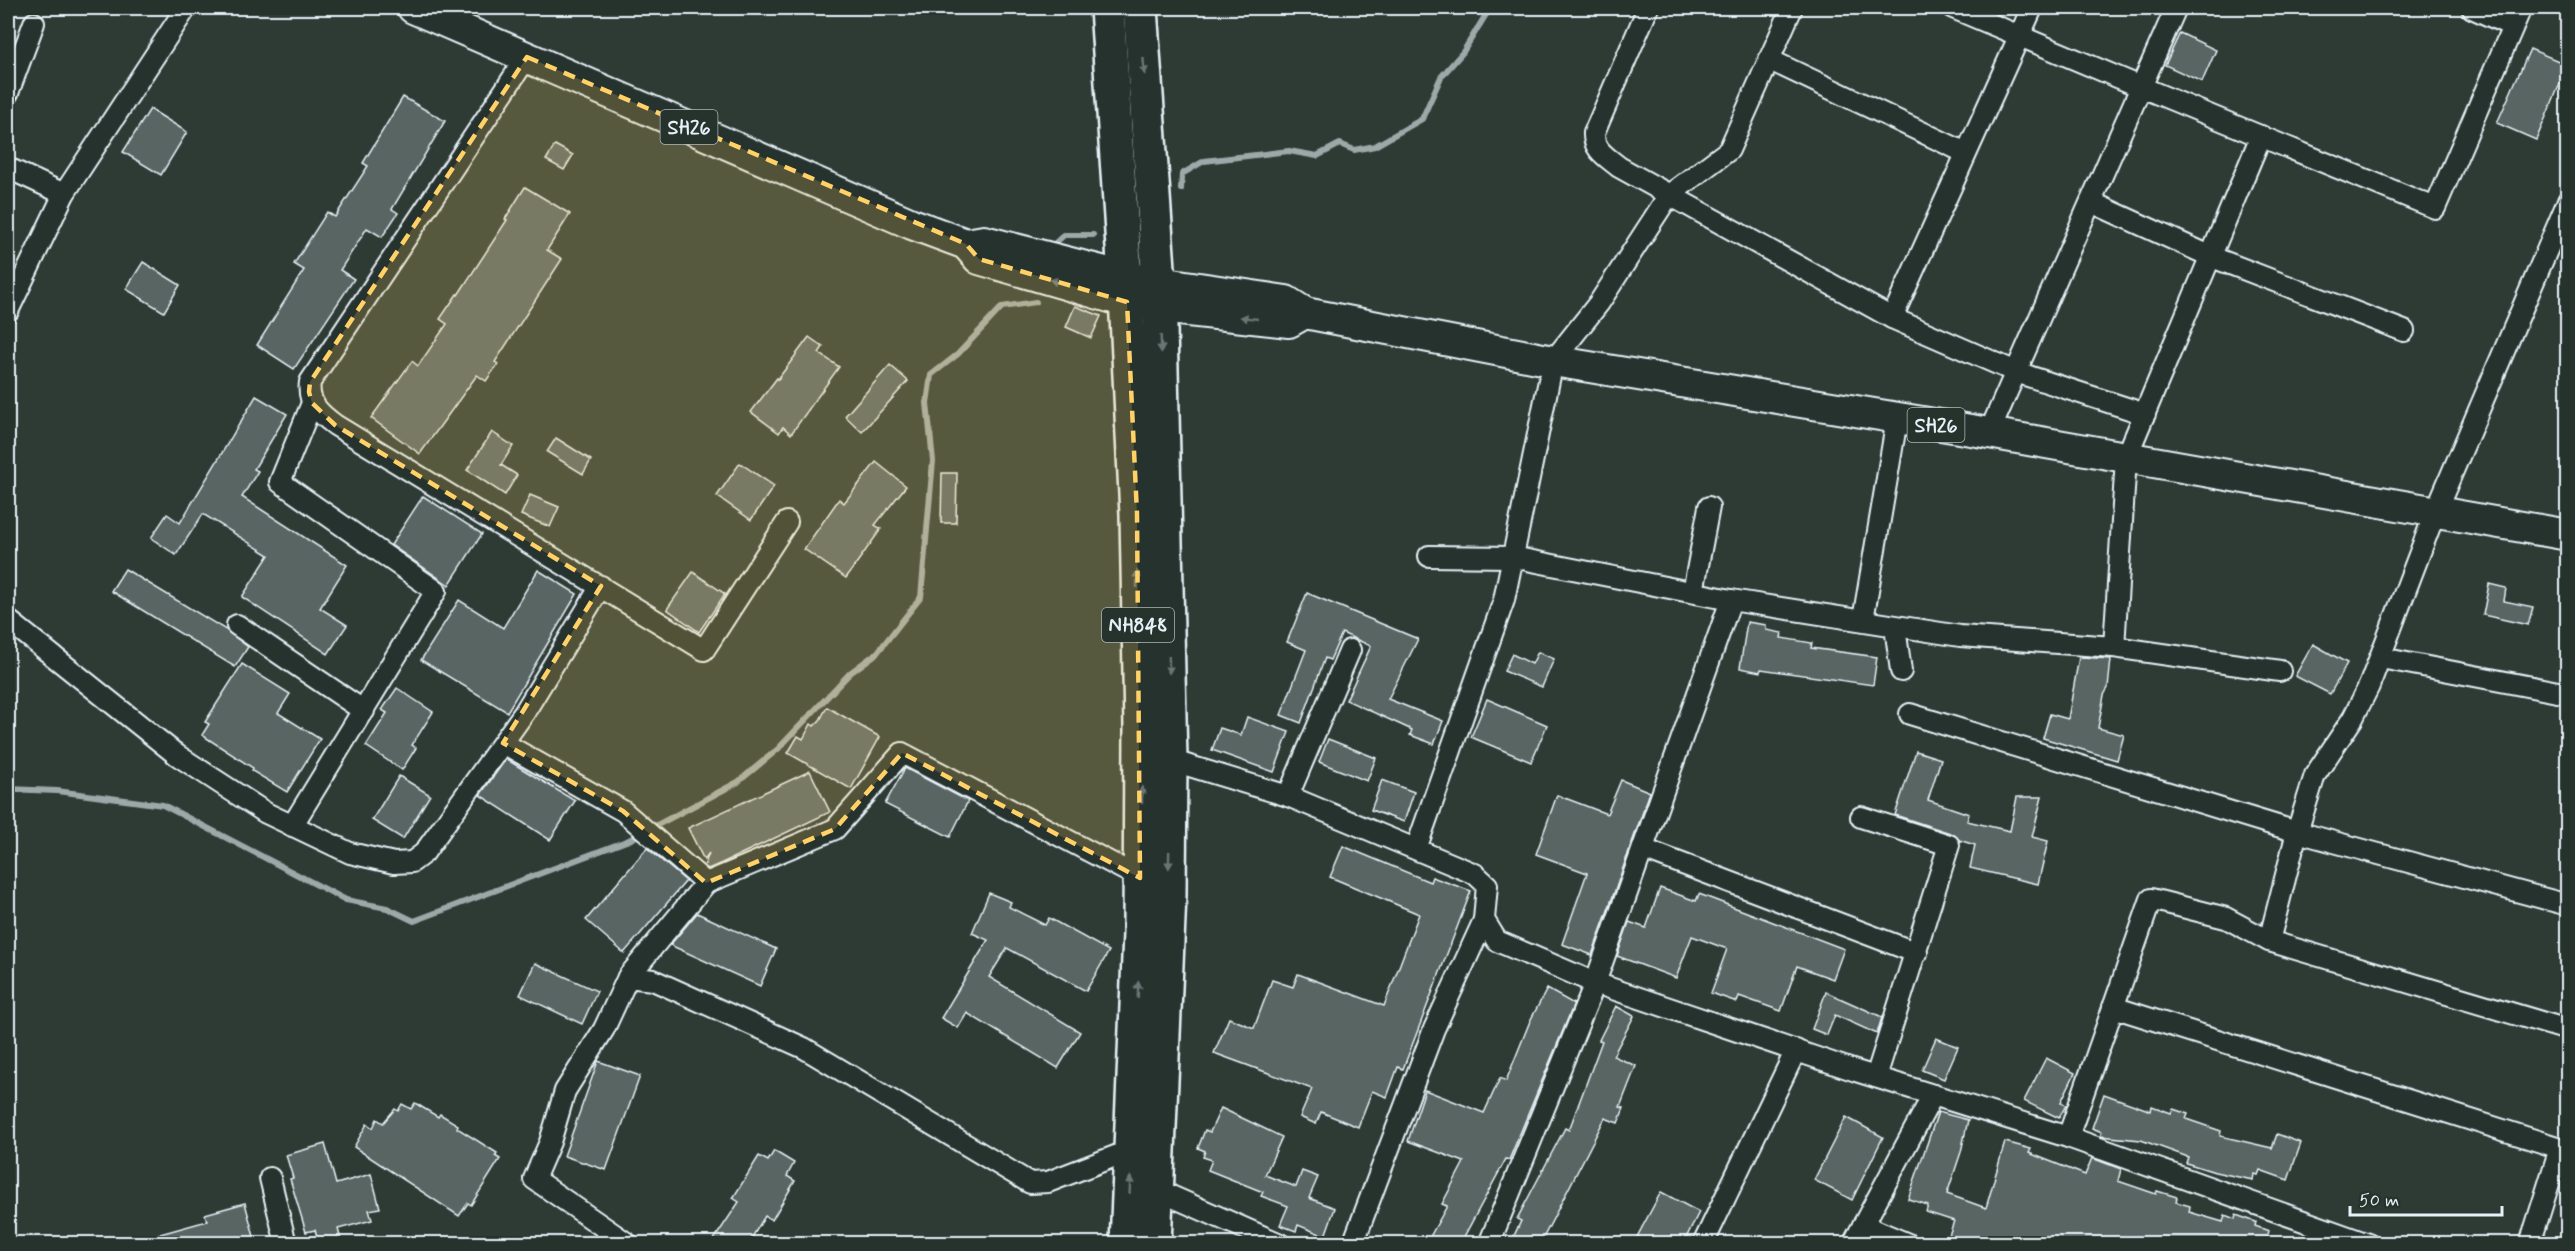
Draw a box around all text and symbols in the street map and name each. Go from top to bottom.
one-way arrow [1140,56,1149,75]
road number: SH26 [660,110,718,144]
one-way arrow [1049,277,1067,286]
one-way arrow [1239,313,1258,323]
one-way arrow [1156,335,1166,354]
road number: SH26 [1908,408,1964,442]
one-way arrow [1132,570,1142,589]
road number: NH848 [1102,608,1174,642]
one-way arrow [1164,656,1174,675]
one-way arrow [1137,786,1147,805]
one-way arrow [1164,851,1174,870]
one-way arrow [1133,981,1142,1000]
one-way arrow [1125,1176,1134,1195]
scale bar [2350,1179,2502,1217]
text: 50 m [2359,1189,2399,1213]

